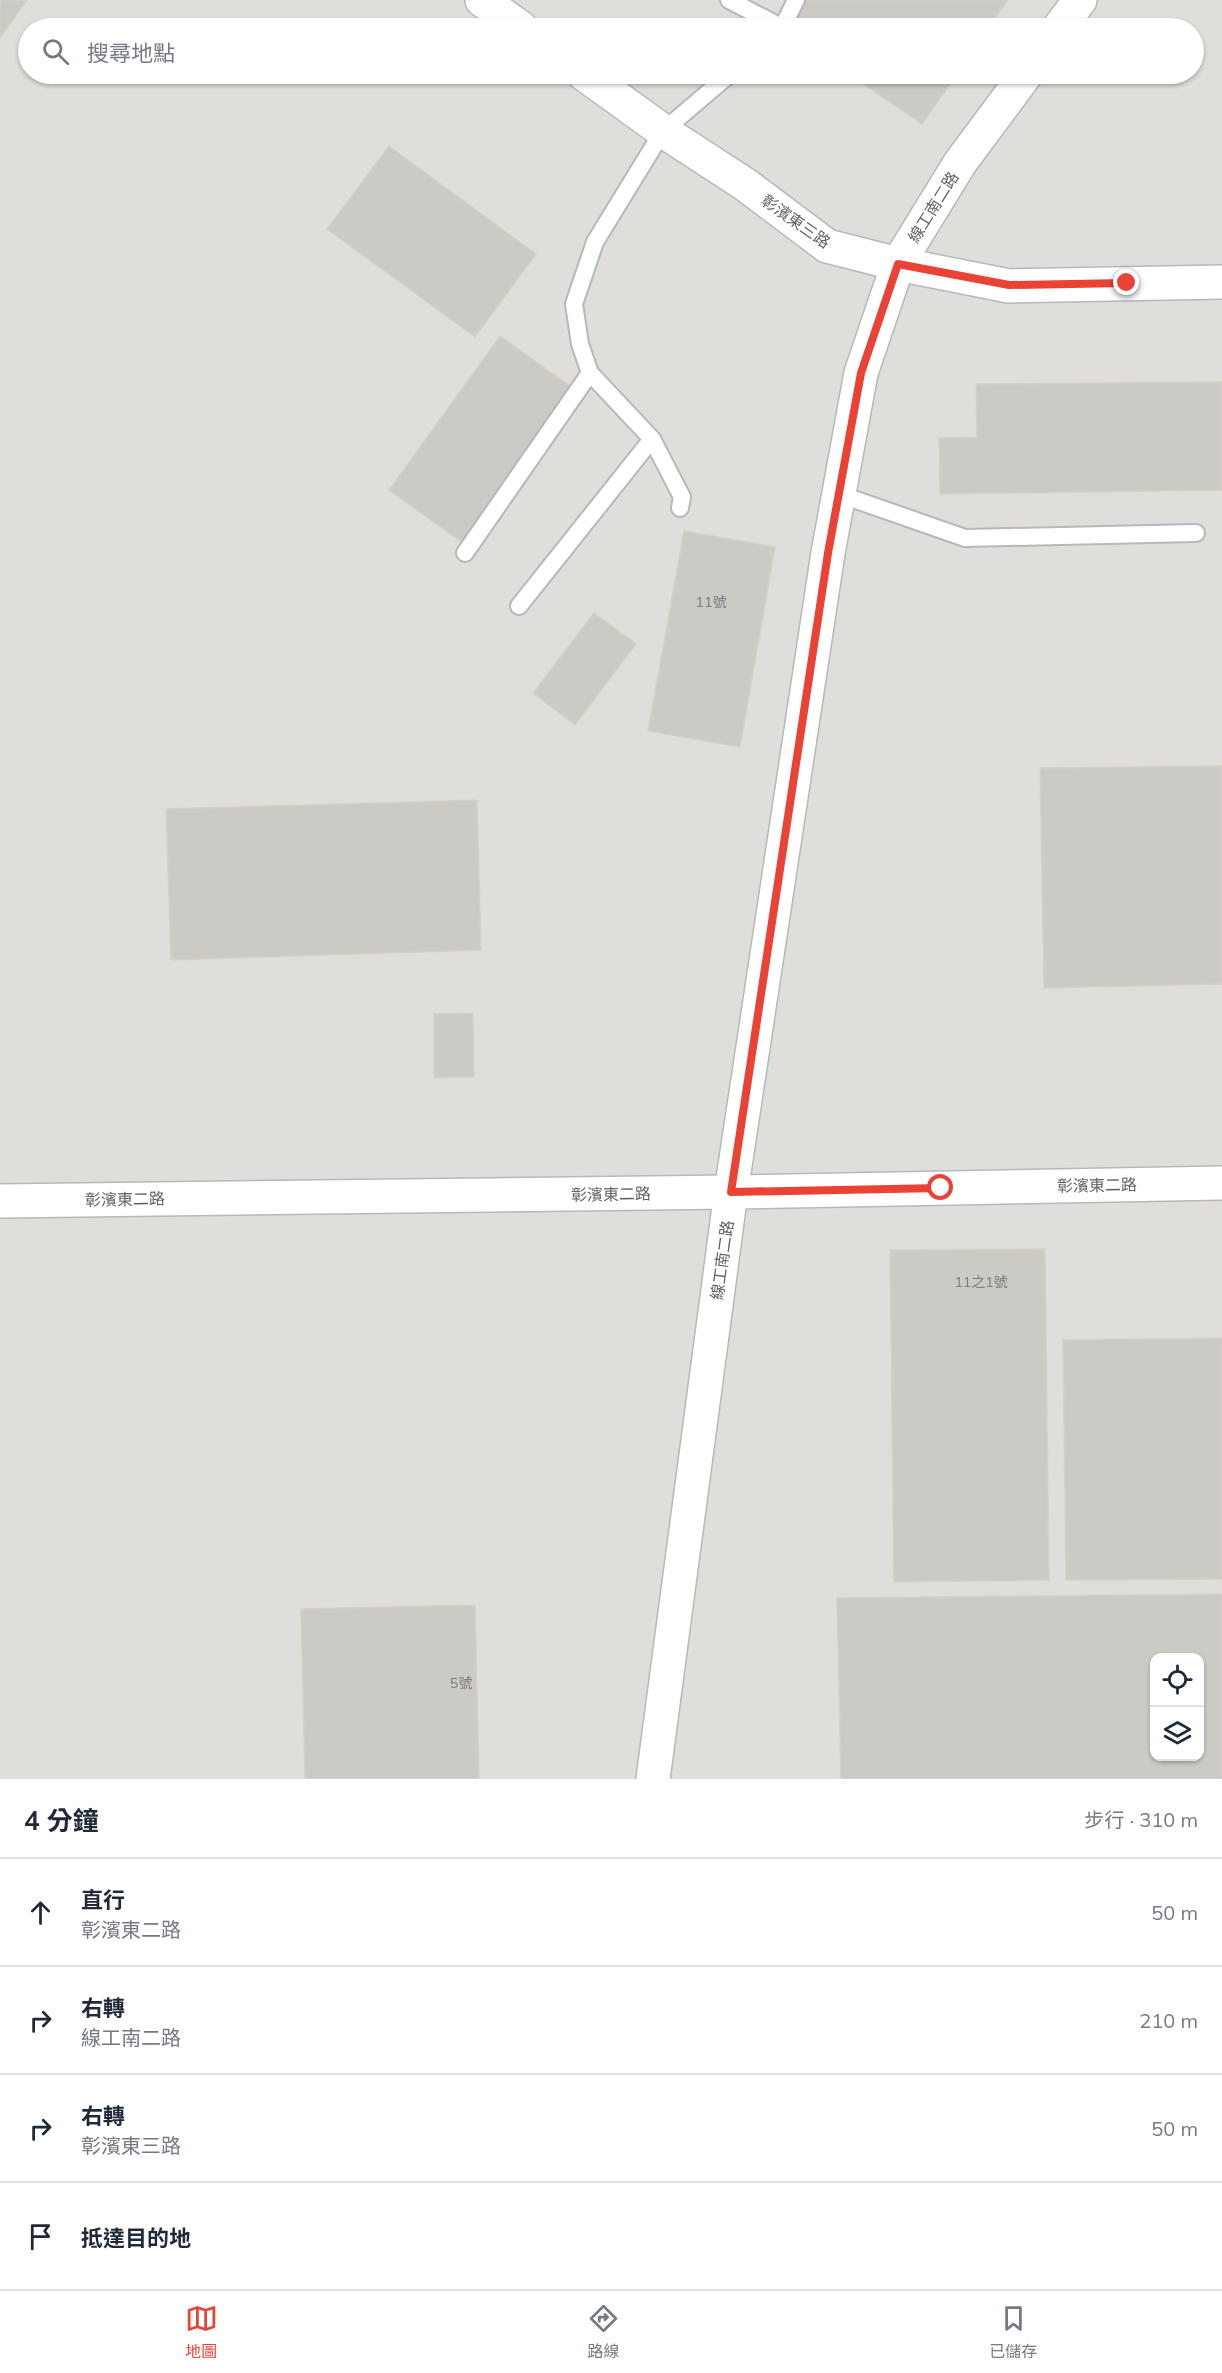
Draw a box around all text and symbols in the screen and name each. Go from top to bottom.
search box [18,18,1204,84]
icon: search [39,35,72,68]
text: 搜尋地點 [87,39,175,67]
street label: 線工南二路 [903,168,963,246]
street label: 彰濱東三路 [757,190,835,252]
route end [1113,269,1139,295]
house number: 11號 [696,593,726,611]
route start [927,1174,953,1200]
street label: 彰濱東二路 [1057,1174,1137,1196]
street label: 彰濱東二路 [571,1183,651,1205]
street label: 彰濱東二路 [85,1188,165,1210]
street label: 線工南二路 [707,1219,737,1301]
house number: 11之1號 [954,1273,1008,1291]
map controls [1150,1653,1204,1761]
button: locate [1150,1653,1204,1707]
house number: 5號 [450,1674,472,1692]
button: layers [1150,1707,1204,1761]
text: 4 分鐘 [24,1804,99,1837]
text: 步行 · 310 m [1084,1807,1198,1832]
text: 直行 [81,1886,125,1914]
icon: ahead [24,1896,57,1929]
text: 50 m [1151,1900,1198,1925]
text: 彰濱東二路 [81,1917,181,1942]
text: 右轉 [81,1994,125,2022]
icon: right [24,2004,57,2037]
text: 210 m [1139,2008,1198,2033]
text: 線工南二路 [81,2025,181,2050]
text: 右轉 [81,2102,125,2130]
icon: right [24,2112,57,2145]
text: 50 m [1151,2116,1198,2141]
text: 彰濱東三路 [81,2133,181,2158]
icon: arrive [24,2220,57,2253]
text: 抵達目的地 [81,2224,191,2252]
tab: 地圖 [185,2302,218,2362]
tab: 路線 [587,2302,620,2362]
tab: 已儲存 [989,2302,1037,2362]

